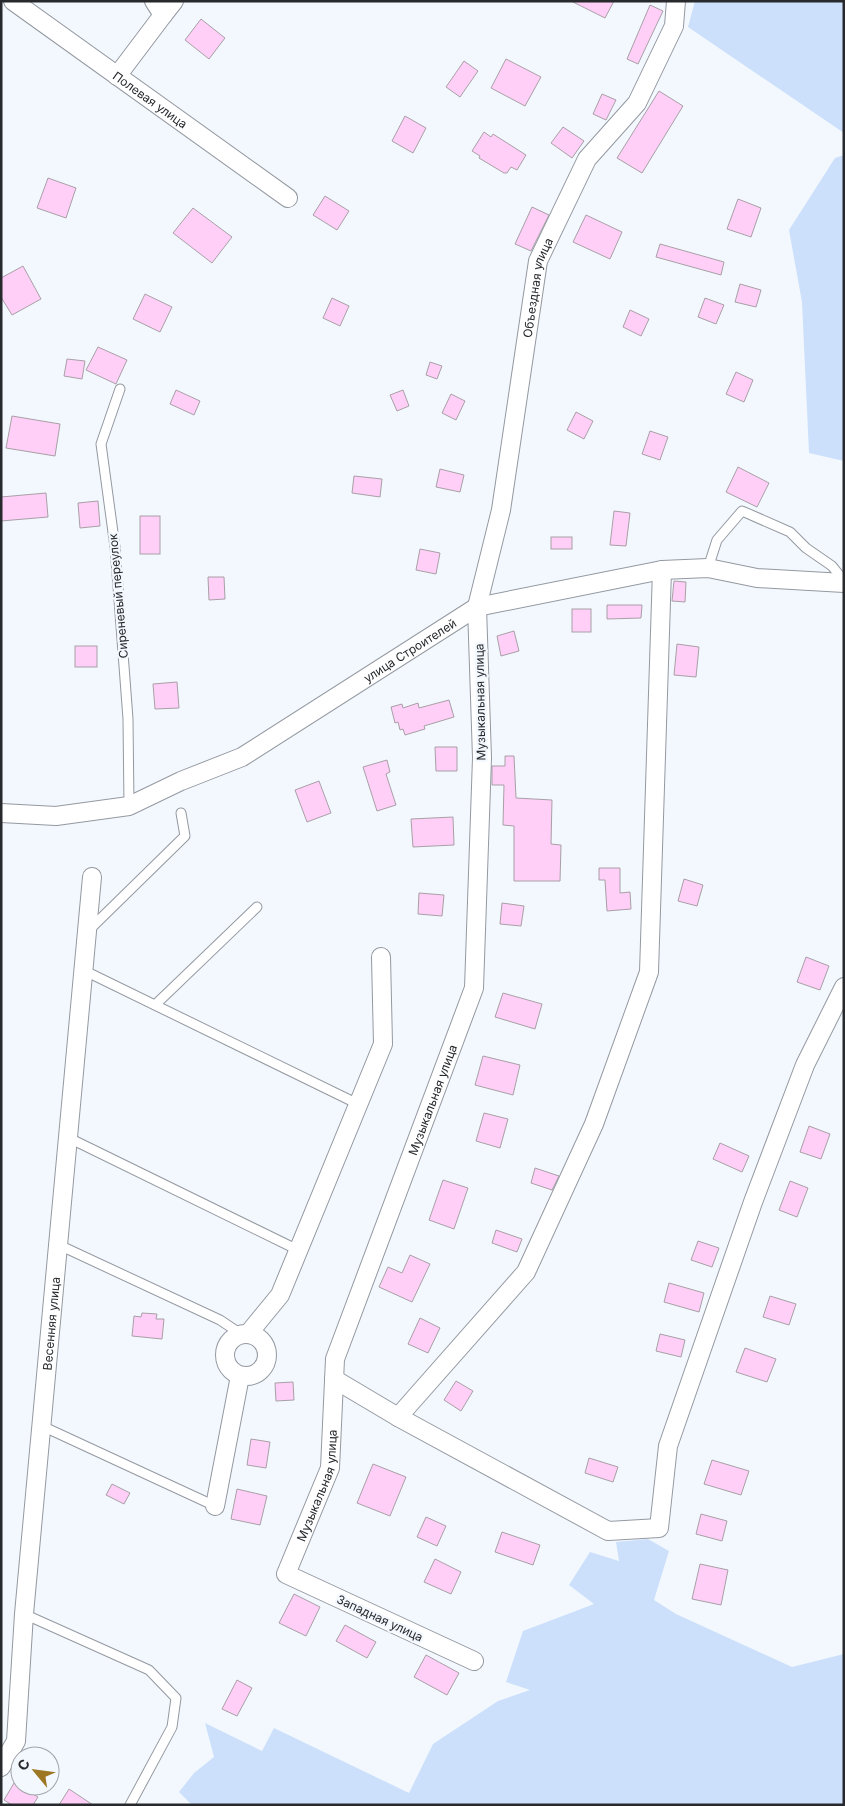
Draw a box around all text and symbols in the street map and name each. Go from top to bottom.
street label: Полевая улица [110,68,190,131]
street label: Объездная улица [519,235,556,339]
street label: Сиреневый переулок [105,532,131,659]
street label: улица Строителей [361,615,459,685]
street label: Музыкальная улица [471,643,489,761]
street label: Музыкальная улица [405,1042,460,1157]
street label: Весенняя улица [39,1276,63,1371]
street label: Музыкальная улица [293,1429,339,1543]
street label: Западная улица [334,1591,426,1645]
north arrow [10,1746,60,1796]
text: С [13,1756,33,1773]

